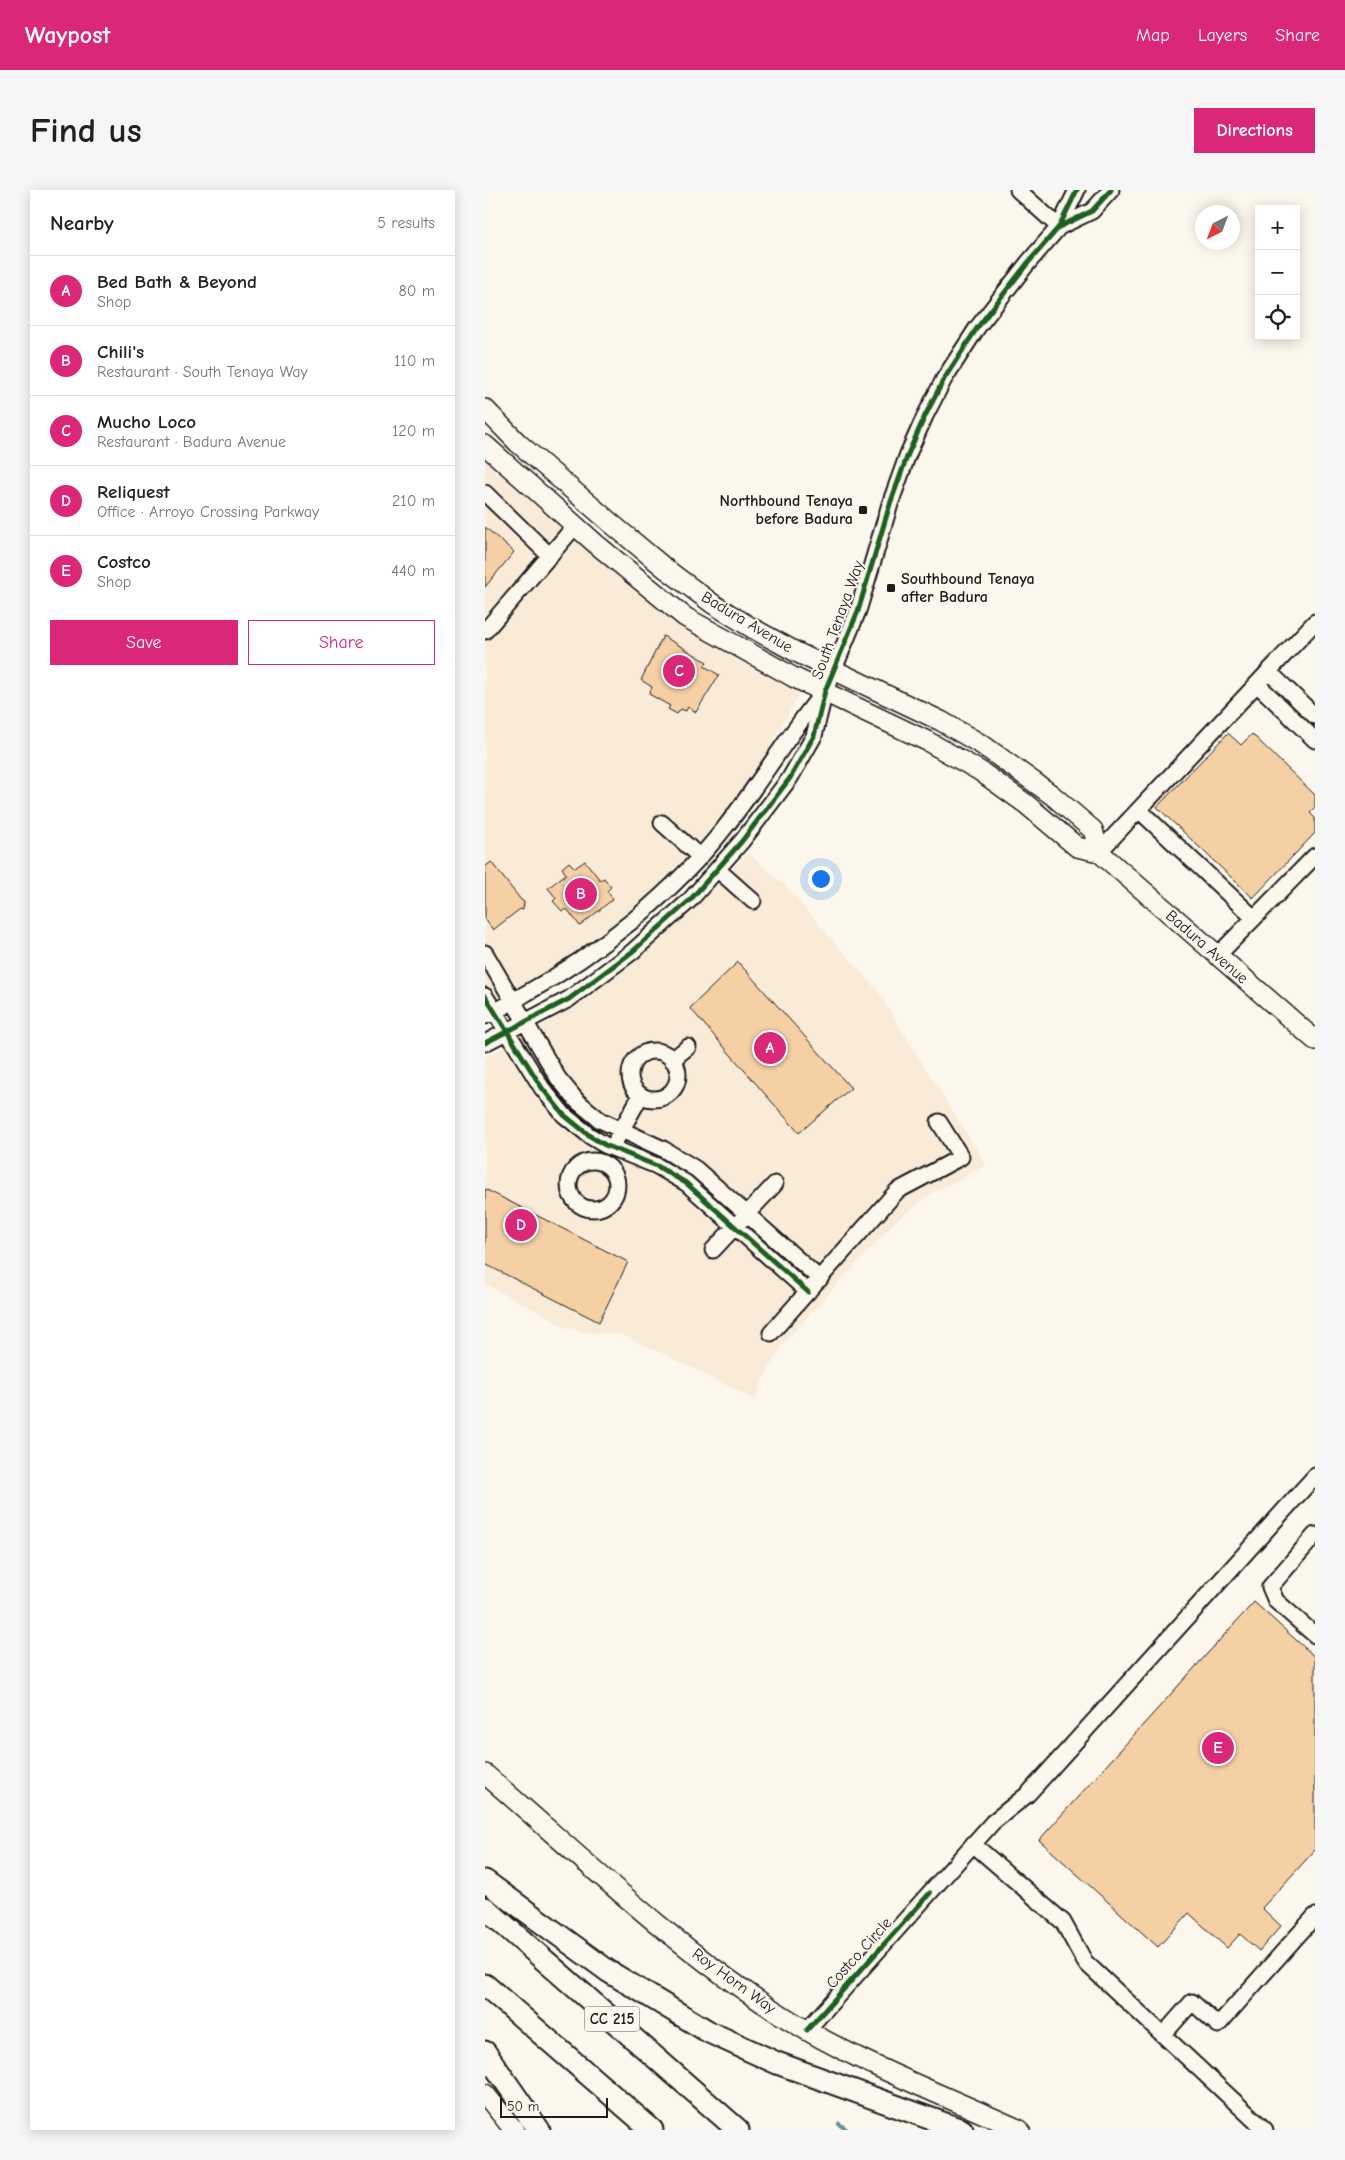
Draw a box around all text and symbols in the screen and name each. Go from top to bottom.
text: Waypost [25,21,110,49]
text: Map [1136,25,1170,46]
text: Layers [1198,25,1247,46]
text: Share [1275,25,1320,46]
button: Directions [1194,108,1315,153]
text: Find us [30,110,142,151]
north arrow [1195,205,1240,250]
map controls [1255,205,1300,340]
button: + [1255,205,1300,250]
text: Nearby [50,211,114,235]
text: 5 results [377,214,435,232]
button: − [1255,250,1300,295]
text: Bed Bath & Beyond [97,271,257,293]
text: A [62,282,70,300]
text: 80 m [398,282,435,300]
text: Shop [97,293,131,311]
button: locate [1255,295,1300,340]
text: Chili's [97,341,144,363]
text: B [61,352,71,370]
text: 110 m [394,352,435,370]
text: Restaurant · South Tenaya Way [97,363,308,381]
text: Mucho Loco [97,411,196,433]
text: C [61,422,71,440]
text: 120 m [392,422,435,440]
text: Restaurant · Badura Avenue [97,433,286,451]
text: Reliquest [97,481,170,503]
text: D [61,492,71,510]
text: 210 m [392,492,435,510]
place label: Northbound Tenaya before Badura [719,492,853,528]
text: Office · Arroyo Crossing Parkway [97,503,319,521]
marker: Northbound Tenaya before Badura [857,504,869,516]
text: Costco [97,551,151,573]
street label: South Tenaya Way [808,557,868,682]
text: E [61,562,71,580]
text: 440 m [391,562,435,580]
place label: Southbound Tenaya after Badura [901,570,1035,606]
text: Shop [97,573,131,591]
marker: Southbound Tenaya after Badura [885,582,897,594]
street label: Badura Avenue [698,588,796,656]
button: Save [50,620,238,665]
button: Share [248,620,435,665]
pin: C [663,652,695,690]
your location [808,866,834,892]
pin: B [565,875,597,913]
street label: Badura Avenue [1162,906,1252,988]
pin: A [754,1029,786,1067]
pin: D [505,1206,537,1244]
pin: E [1202,1729,1234,1767]
street label: Costco Circle [823,1914,895,1992]
street label: Roy Horn Way [689,1945,780,2018]
road number: CC 215 [585,2006,639,2032]
scale bar [500,2095,607,2118]
text: 50 m [507,2098,539,2115]

